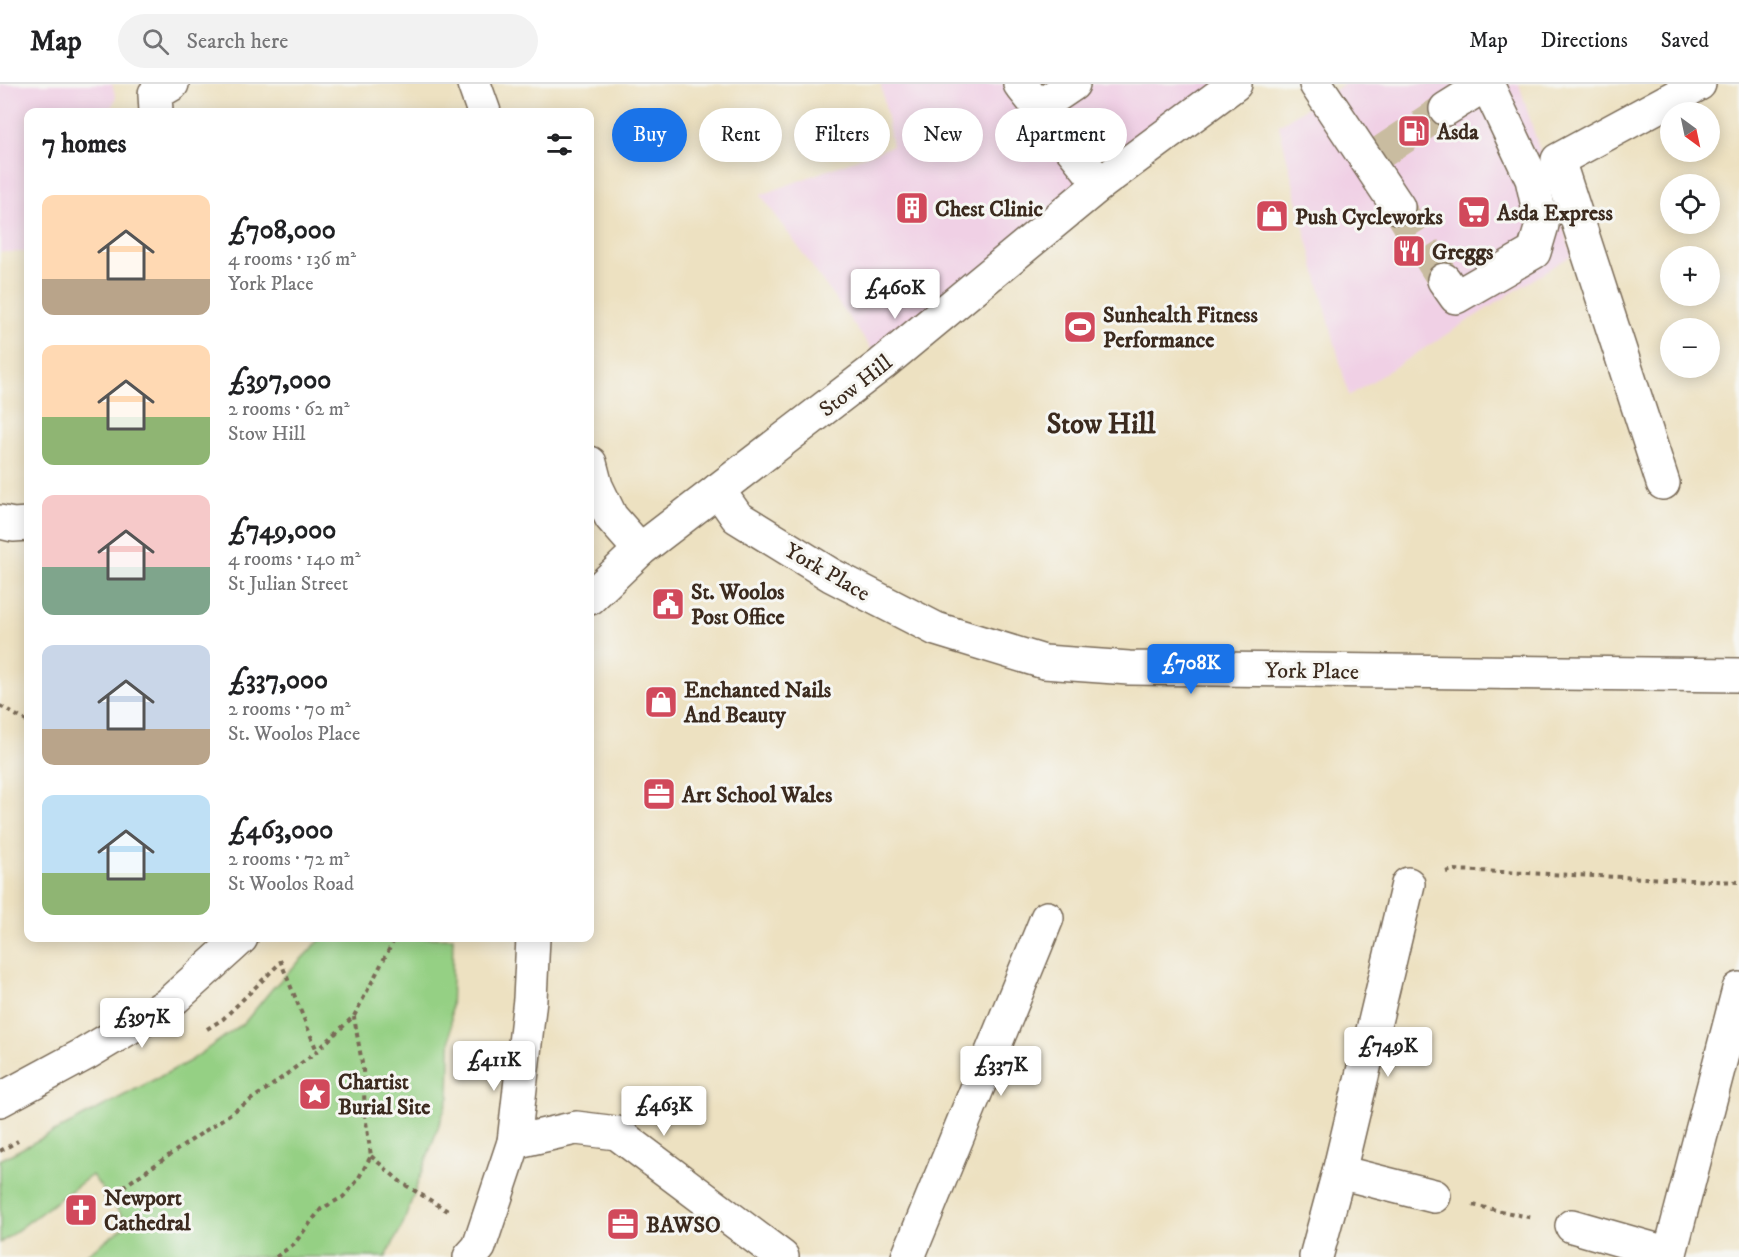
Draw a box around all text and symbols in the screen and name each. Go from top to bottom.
search box [118,14,538,68]
text: Map [30,24,82,59]
icon: search [139,25,172,58]
text: Search here [187,28,288,55]
text: Map [1469,28,1508,54]
text: Directions [1541,28,1628,54]
text: Saved [1661,28,1709,54]
north arrow [1660,102,1720,162]
map controls [1660,102,1720,378]
chip: Buy [612,108,687,162]
chip: Rent [699,108,782,162]
chip: Filters [794,108,890,162]
chip: New [902,108,983,162]
chip: Apartment [995,108,1127,162]
fuel station icon: Asda [1396,113,1432,149]
place label: Asda [1436,119,1479,146]
text: 7 homes [42,128,126,161]
icon: filters [543,128,576,161]
button: locate [1660,174,1720,234]
building icon: Chest Clinic [894,190,930,226]
supermarket icon: Asda Express [1456,194,1492,230]
place label: Chest Clinic [935,196,1043,223]
shop icon: Push Cycleworks [1254,198,1290,234]
place label: Asda Express [1496,200,1613,227]
place label: Push Cycleworks [1295,204,1444,231]
text: £708,000 [228,214,336,247]
icon: home [90,219,162,291]
restaurant icon: Greggs [1391,233,1427,269]
place label: Greggs [1432,239,1494,266]
button: + [1660,246,1720,306]
text: 4 rooms · 136 m² [228,247,356,272]
pin: £460K [853,269,937,320]
text: York Place [228,272,313,297]
text: £460K [865,276,925,301]
place label: Sunhealth Fitness Performance [1103,302,1258,354]
sports icon: Sunhealth Fitness Performance [1062,309,1098,345]
button: − [1660,318,1720,378]
street label: Stow Hill [814,349,898,423]
text: £397,000 [228,364,331,397]
icon: home [90,369,162,441]
text: 2 rooms · 62 m² [228,397,350,422]
district label: Stow Hill [1047,407,1156,442]
text: Stow Hill [228,422,306,447]
text: £749,000 [228,514,336,547]
icon: home [90,519,162,591]
street label: York Place [780,537,875,607]
text: 4 rooms · 140 m² [228,547,361,572]
text: St Julian Street [228,572,348,597]
place label: St. Woolos Post Office [691,579,785,631]
public building icon: St. Woolos Post Office [650,586,686,622]
pin: £708K [1149,644,1233,695]
text: £708K [1161,651,1221,676]
street label: York Place [1265,657,1359,686]
text: £337,000 [228,664,328,697]
icon: home [90,669,162,741]
place label: Enchanted Nails And Beauty [683,677,832,729]
shop icon: Enchanted Nails And Beauty [643,684,679,720]
text: 2 rooms · 70 m² [228,697,351,722]
text: St. Woolos Place [228,722,360,747]
office icon: Art School Wales [641,776,677,812]
place label: Art School Wales [681,782,833,809]
text: £463,000 [228,814,333,847]
icon: home [90,819,162,891]
text: 2 rooms · 72 m² [228,847,350,872]
text: St Woolos Road [228,872,354,897]
pin: £397K [100,998,184,1049]
text: £397K [114,1005,170,1030]
pin: £749K [1346,1027,1430,1078]
text: £749K [1358,1034,1418,1059]
pin: £411K [452,1041,536,1092]
pin: £337K [959,1046,1043,1097]
text: £411K [467,1048,521,1073]
text: £337K [974,1053,1028,1078]
place label: Chartist Burial Site [338,1069,430,1121]
place icon: Chartist Burial Site [297,1076,333,1112]
pin: £463K [622,1086,706,1137]
text: £463K [635,1093,693,1118]
place label: Newport Cathedral [104,1185,191,1237]
church icon: Newport Cathedral [63,1192,99,1228]
office icon: BAWSO [605,1206,641,1242]
place label: BAWSO [646,1212,721,1239]

